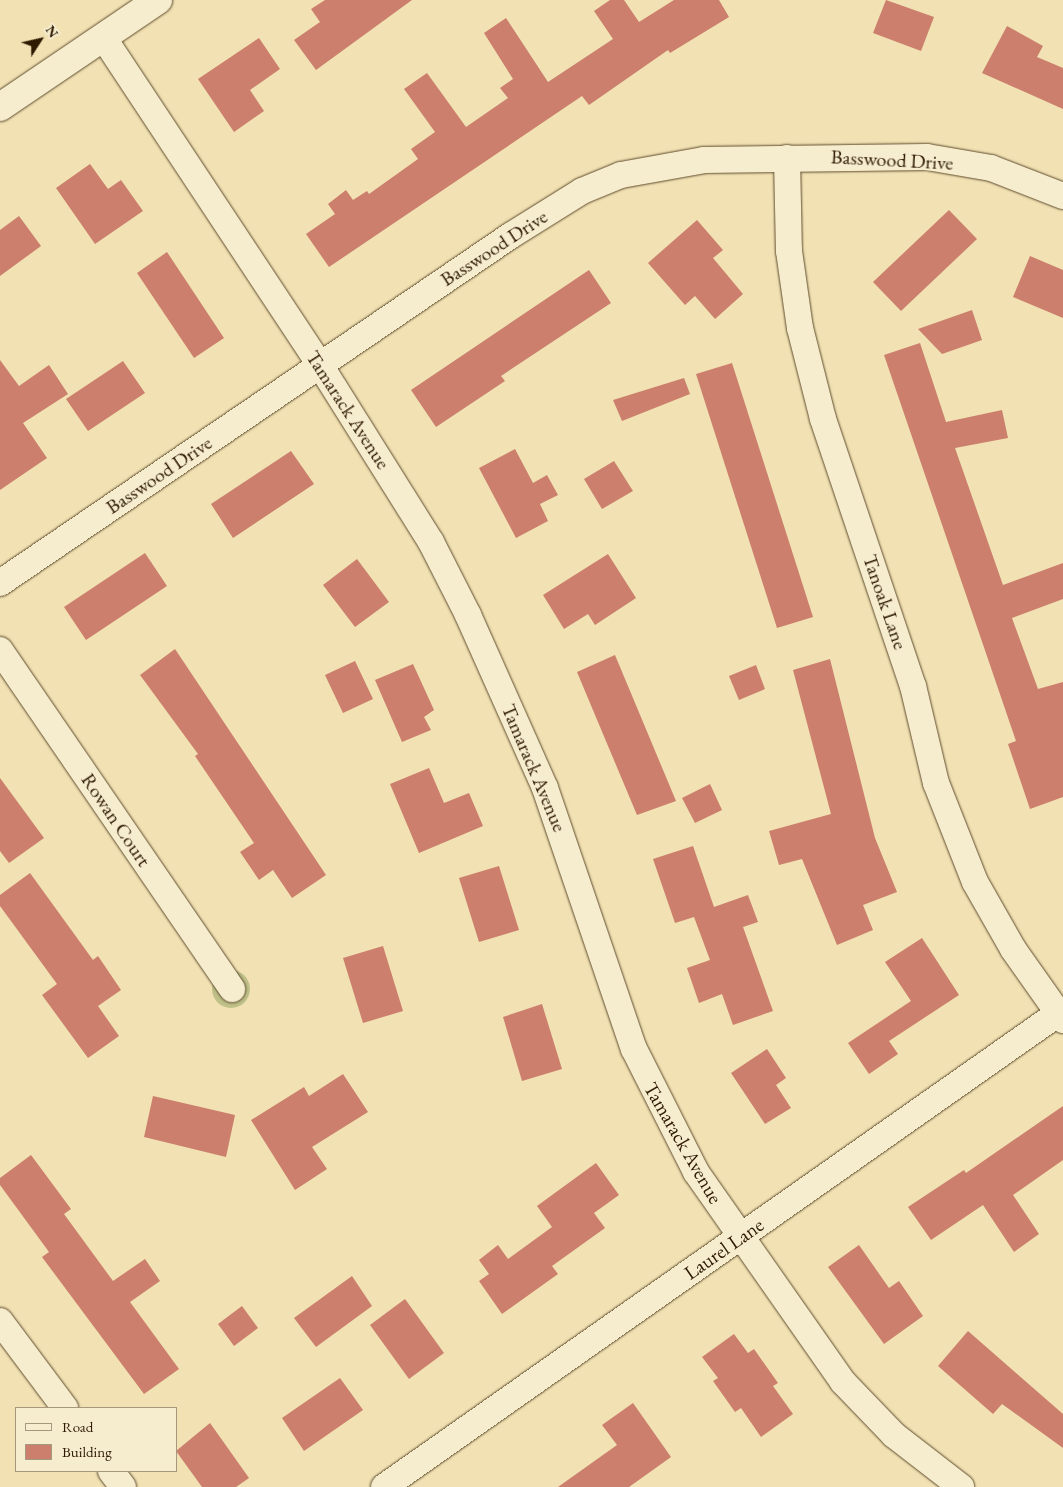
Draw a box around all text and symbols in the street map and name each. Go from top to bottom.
north arrow [15,15,65,65]
text: N [42,22,63,41]
street label: Basswood Drive [830,145,954,175]
street label: Basswood Drive [436,205,552,291]
street label: Tamarack Avenue [301,346,395,474]
street label: Basswood Drive [102,431,216,519]
street label: Tanoak Lane [858,551,912,653]
street label: Tamarack Avenue [496,701,572,835]
street label: Rowan Court [76,769,156,871]
street label: Tamarack Avenue [639,1078,727,1208]
street label: Laurel Lane [680,1213,768,1285]
legend [15,1407,178,1472]
text: Road [62,1417,93,1436]
text: Building [62,1442,112,1461]

